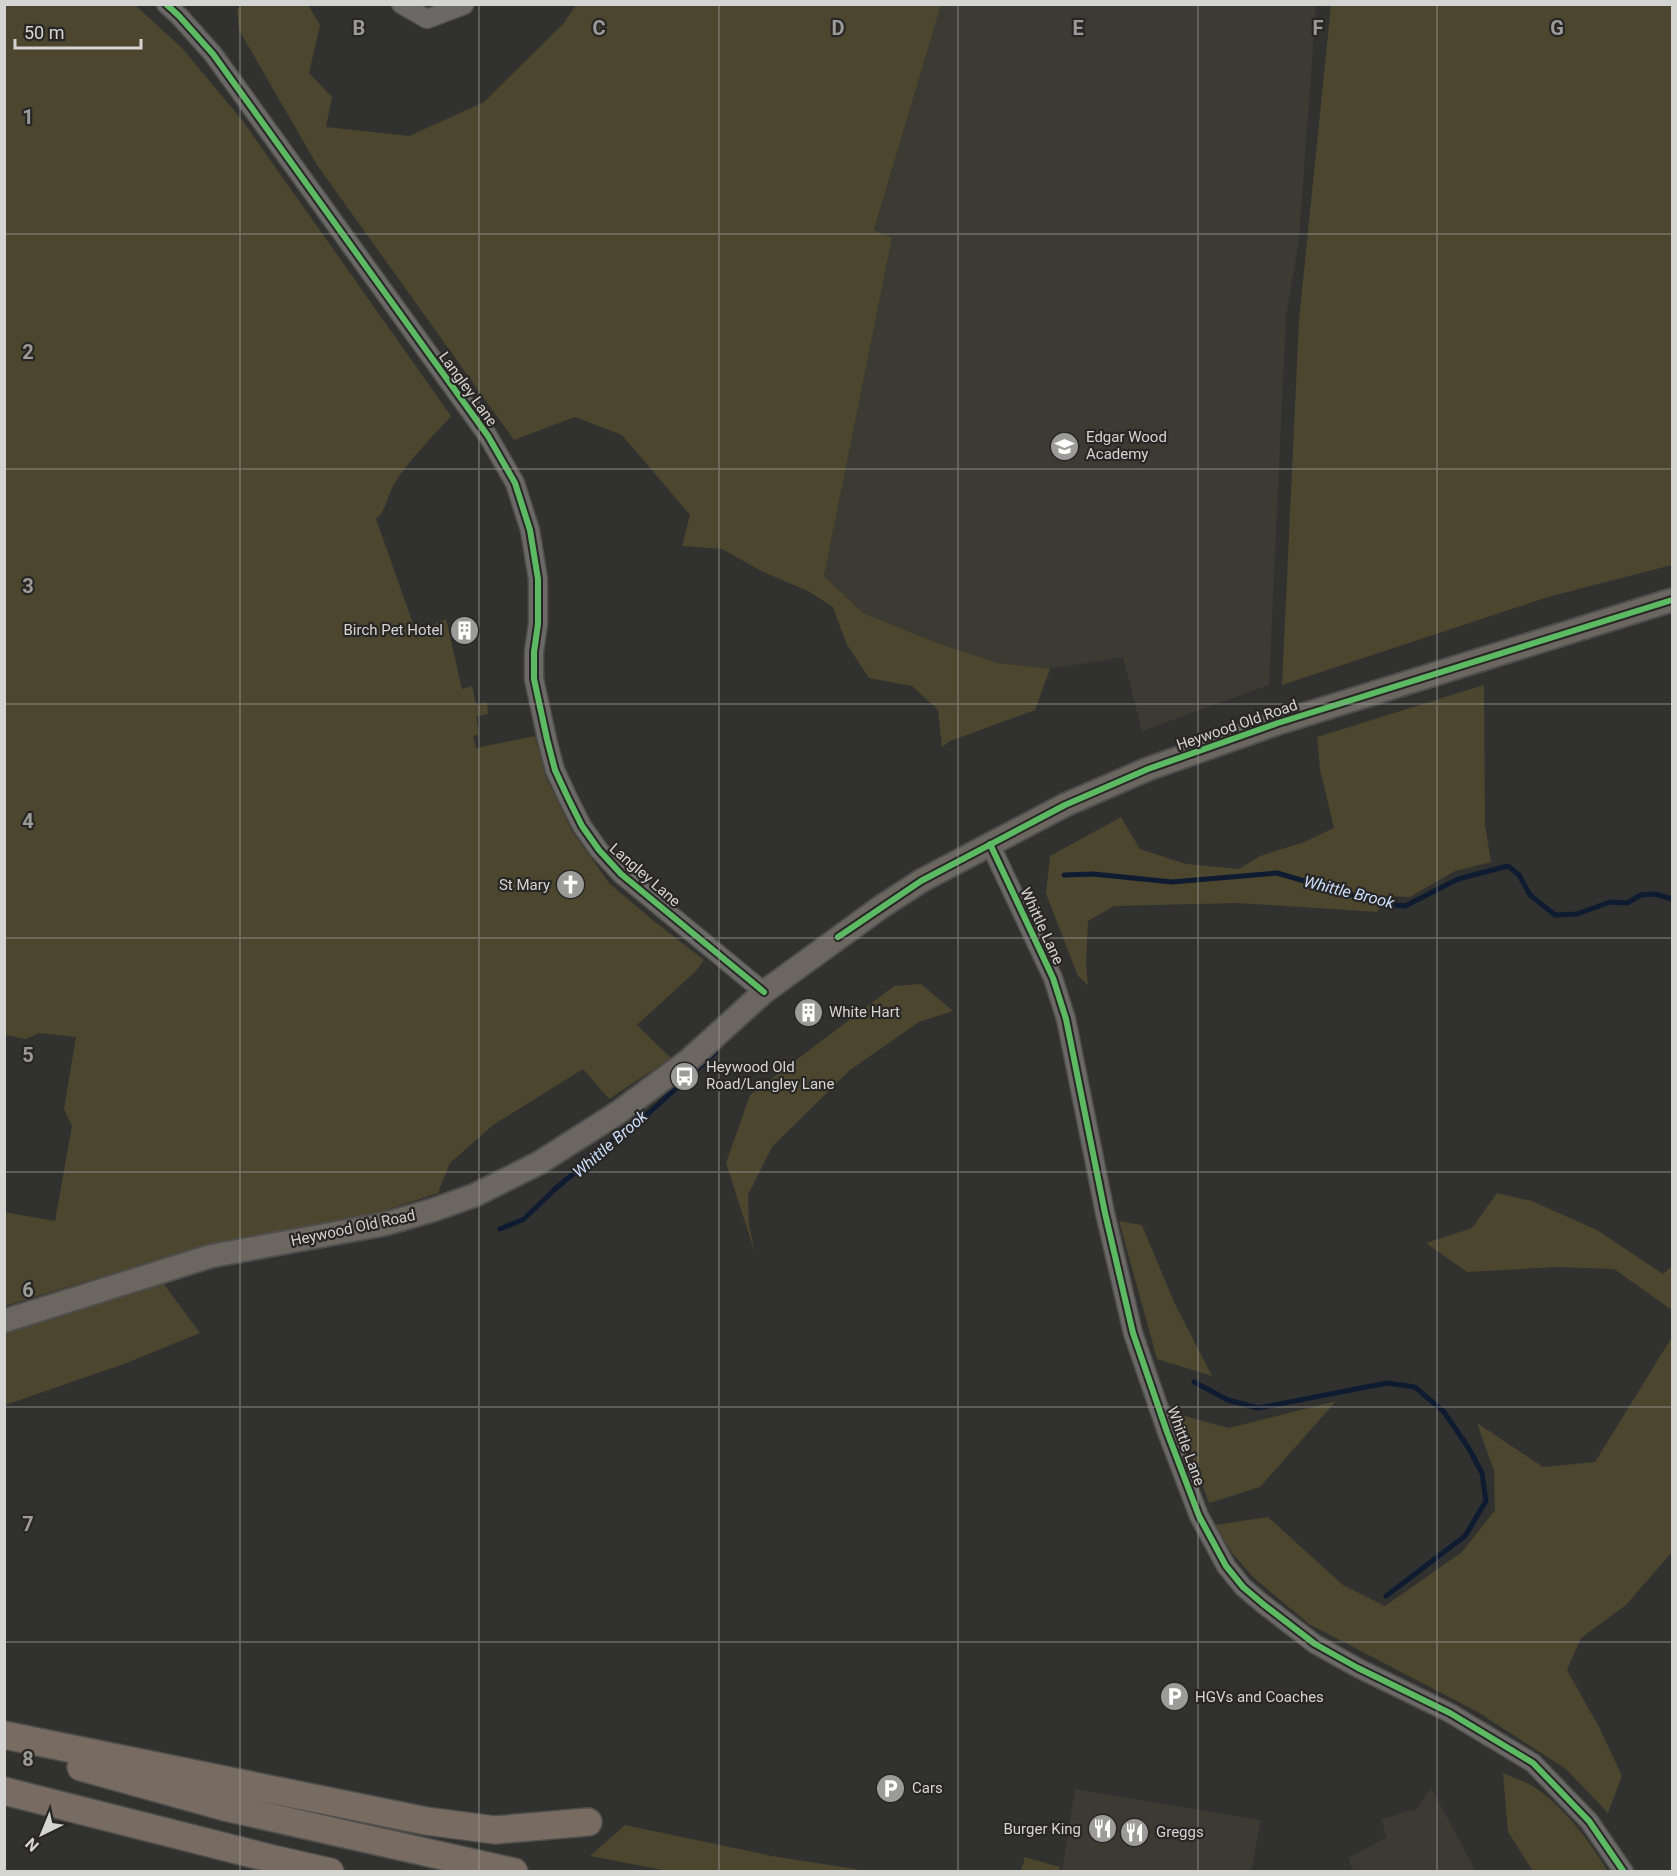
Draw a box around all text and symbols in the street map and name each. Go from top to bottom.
scale bar [15,12,141,50]
text: B [353,16,365,40]
text: C [592,16,606,40]
text: D [832,16,845,40]
text: E [1072,16,1084,40]
text: F [1313,16,1324,40]
text: G [1550,16,1564,40]
text: 50 m [24,22,64,43]
text: 1 [22,105,34,129]
text: 2 [22,340,34,364]
street label: Langley Lane [435,348,501,430]
place label: Edgar Wood Academy [1086,428,1167,463]
school or university icon: Edgar Wood Academy [1049,430,1081,462]
text: 3 [22,574,34,598]
building icon: Birch Pet Hotel [448,614,480,646]
place label: Birch Pet Hotel [344,621,443,639]
street label: Heywood Old Road [1174,696,1300,754]
text: 4 [22,809,34,833]
street label: Langley Lane [606,839,684,911]
church icon: St Mary [555,869,587,901]
water label: Whittle Brook [1302,872,1397,913]
place label: St Mary [499,876,550,894]
street label: Whittle Lane [1016,885,1068,967]
building icon: White Hart [792,996,824,1028]
place label: White Hart [829,1003,900,1021]
text: 5 [22,1043,34,1067]
place label: Heywood Old Road/Langley Lane [706,1058,834,1093]
bus stop icon: Heywood Old Road/Langley Lane [669,1060,701,1092]
water label: Whittle Brook [569,1106,652,1182]
street label: Heywood Old Road [289,1206,417,1250]
text: 6 [22,1278,34,1302]
street label: Whittle Lane [1163,1404,1209,1488]
text: 7 [22,1512,34,1536]
parking icon: HGVs and Coaches [1158,1681,1190,1713]
place label: HGVs and Coaches [1195,1688,1324,1706]
text: 8 [22,1747,34,1771]
parking icon: Cars [875,1772,907,1804]
place label: Cars [912,1779,943,1797]
north arrow [12,1804,72,1864]
restaurant icon: Burger King [1086,1813,1118,1845]
restaurant icon: Greggs [1119,1816,1151,1848]
place label: Burger King [1003,1820,1081,1838]
place label: Greggs [1156,1823,1204,1841]
text: N [22,1834,43,1855]

